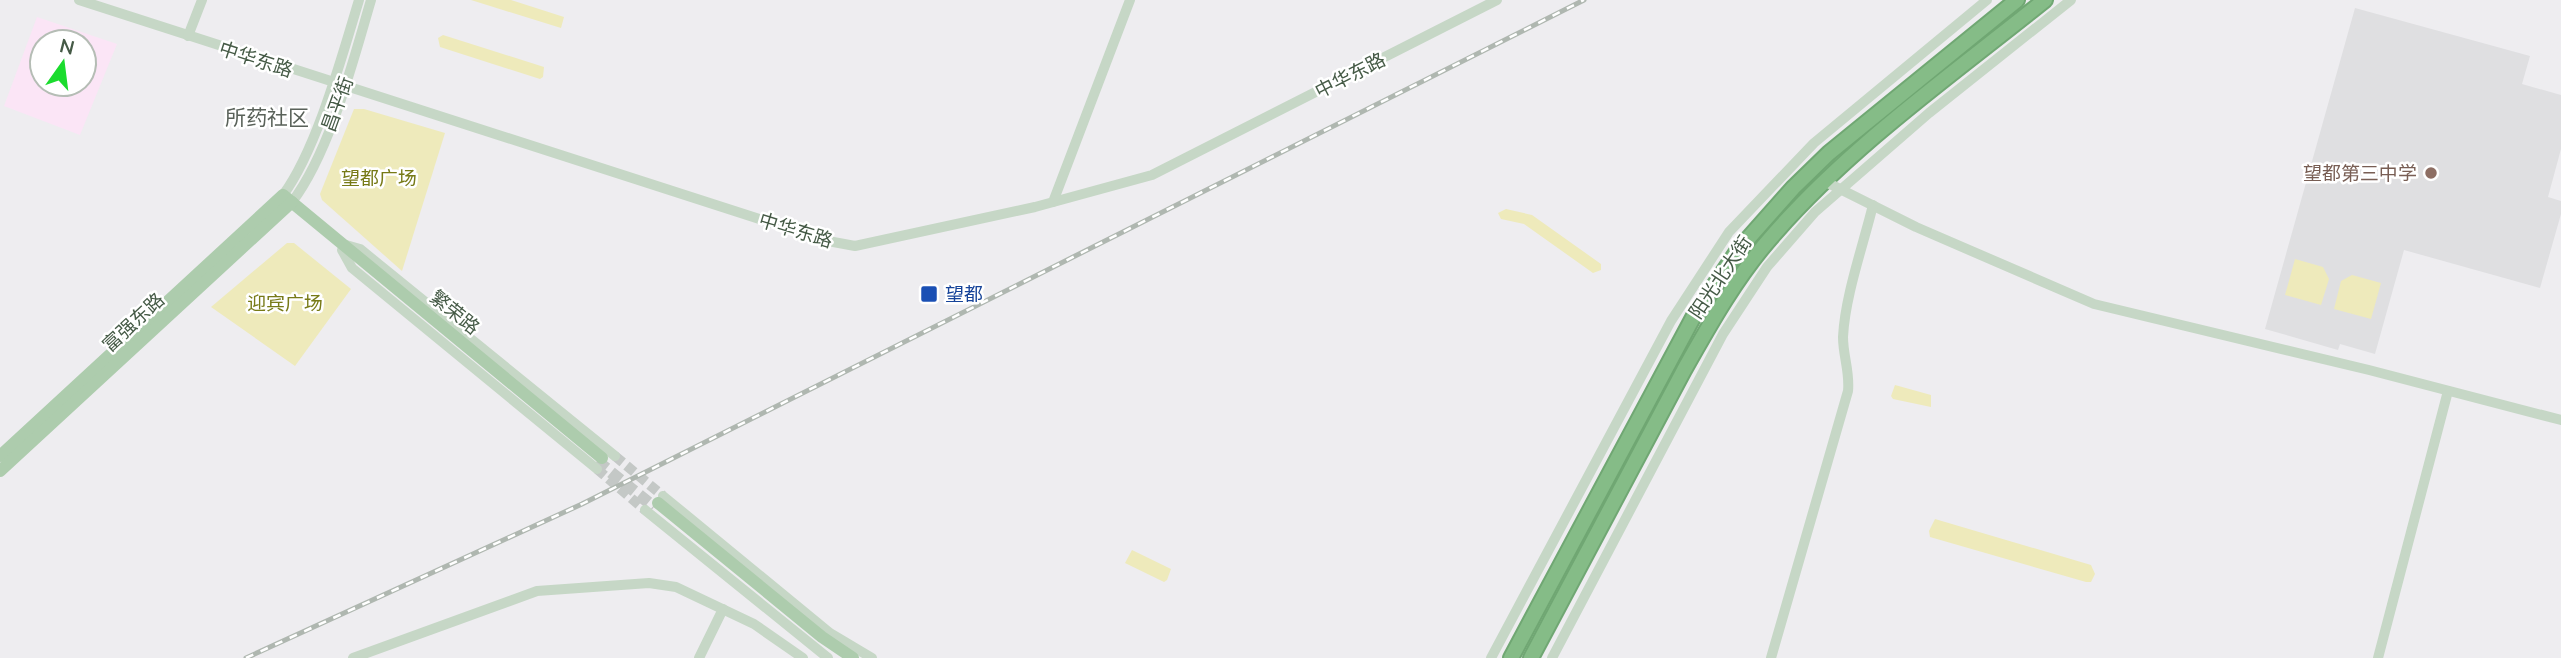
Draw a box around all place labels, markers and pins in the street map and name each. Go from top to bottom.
place label: 望都第三中学 [2303,161,2417,185]
marker: 望都第三中学 [2423,165,2439,181]
place label: 望都 [945,282,983,306]
marker: 望都 [919,284,939,304]

